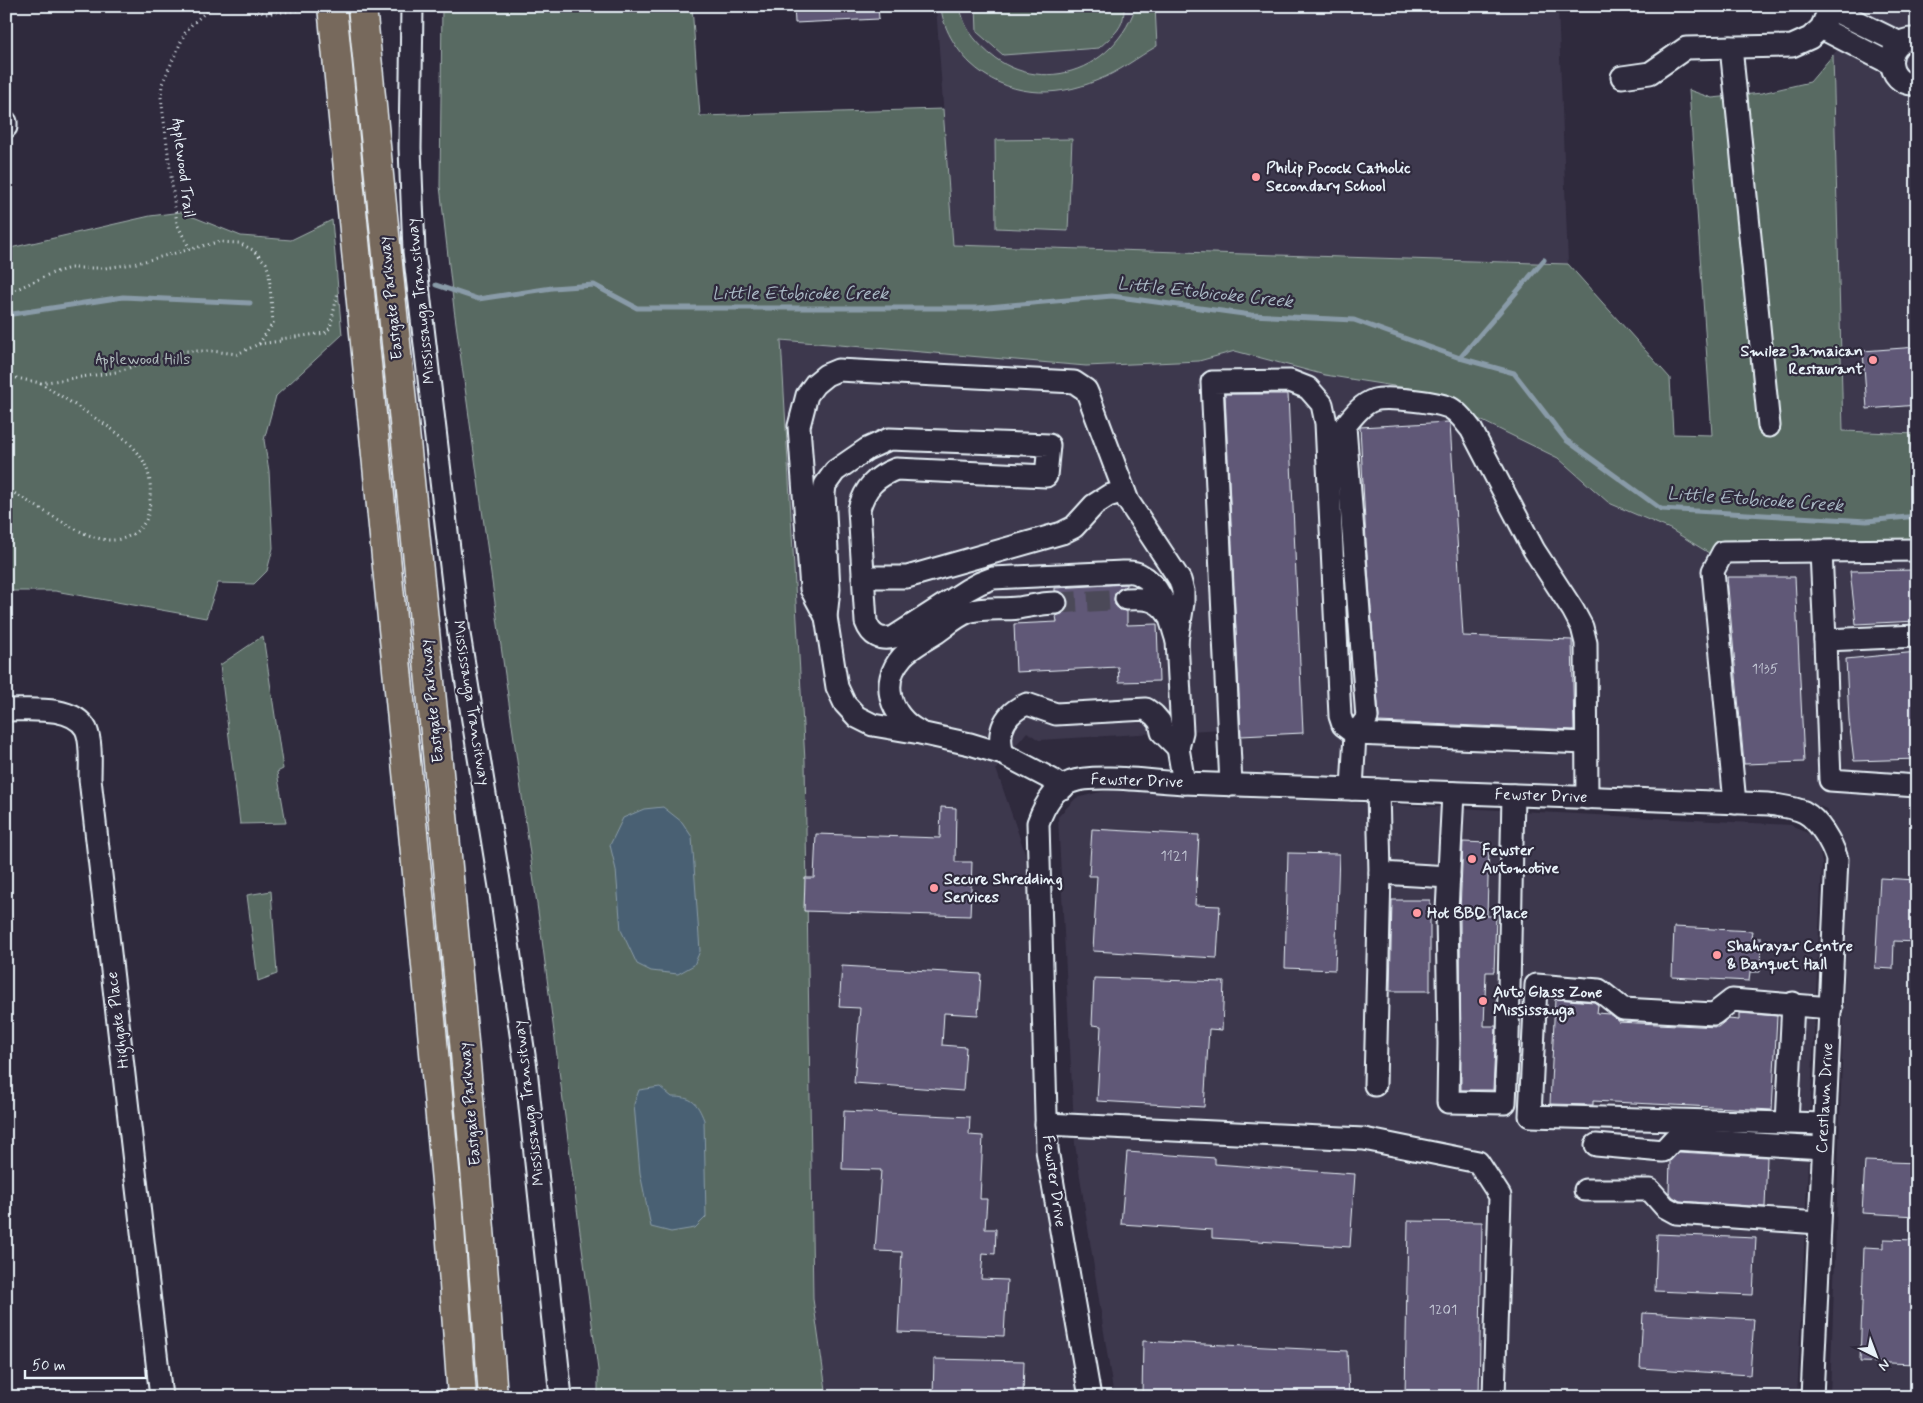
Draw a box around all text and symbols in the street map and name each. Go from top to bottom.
street label: Applewood Trail [165,117,200,219]
place label: Philip Pocock Catholic Secondary School [1266,158,1411,197]
marker: Philip Pocock Catholic Secondary School [1250,171,1262,183]
street label: Mississauga Transitway [402,217,441,385]
street label: Eastgate Parkway [374,235,408,361]
water label: Little Etobicoke Creek [1116,272,1295,314]
water label: Little Etobicoke Creek [712,282,889,306]
place label: Smilez Jamaican Restaurant [1740,341,1863,380]
park label: Applewood Hills [96,349,190,371]
marker: Smilez Jamaican Restaurant [1867,354,1879,366]
water label: Little Etobicoke Creek [1666,482,1845,518]
street label: Mississauga Transitway [447,619,494,787]
street label: Eastgate Parkway [415,638,449,764]
house number: 1135 [1752,660,1778,678]
street label: Fewster Drive [1090,769,1184,793]
street label: Fewster Drive [1494,784,1588,808]
place label: Fewster Automotive [1482,840,1559,879]
house number: 1121 [1161,847,1187,865]
marker: Fewster Automotive [1466,853,1478,865]
place label: Secure Shredding Services [944,869,1063,908]
marker: Secure Shredding Services [928,882,940,894]
place label: Hot BBQ Place [1427,903,1528,924]
marker: Hot BBQ Place [1411,907,1423,919]
place label: Shahrayar Centre & Banquet Hall [1727,936,1853,975]
marker: Shahrayar Centre & Banquet Hall [1711,949,1723,961]
street label: Highgate Place [102,970,135,1070]
place label: Auto Glass Zone Mississauga [1493,982,1603,1023]
marker: Auto Glass Zone Mississauga [1477,995,1489,1007]
street label: Mississauga Transitway [508,1019,551,1187]
street label: Eastgate Parkway [454,1041,486,1167]
street label: Crestlawn Drive [1812,1042,1838,1154]
street label: Fewster Drive [1037,1134,1071,1228]
house number: 1201 [1429,1301,1457,1319]
north arrow [1850,1330,1900,1380]
scale bar [25,1348,146,1380]
text: N [1875,1355,1894,1375]
text: 50 m [32,1356,66,1376]

